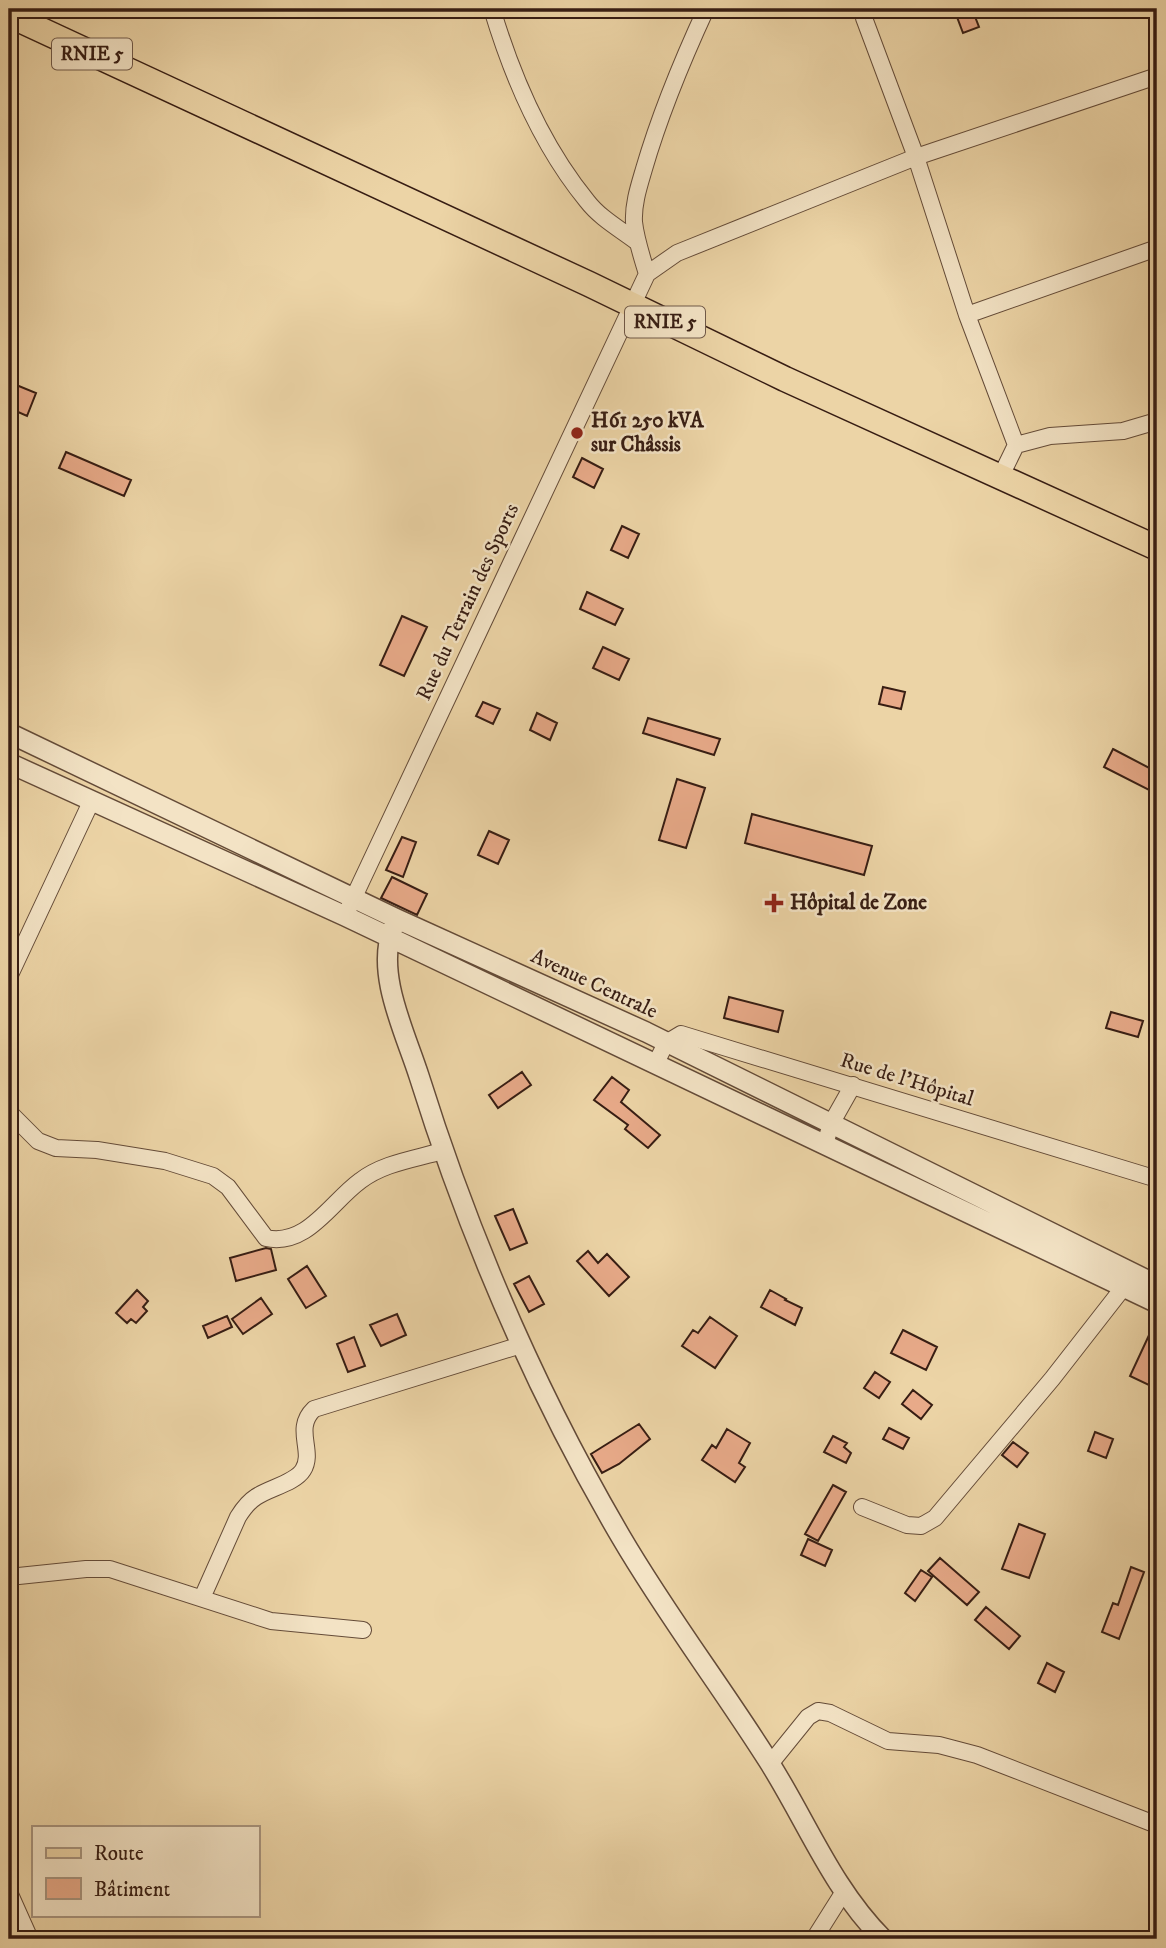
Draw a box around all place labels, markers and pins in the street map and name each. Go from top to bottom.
place label: H61 250 kVA sur Châssis [591,408,704,458]
marker: H61 250 kVA sur Châssis [569,425,585,441]
place label: Hôpital de Zone [790,890,927,916]
marker: Hôpital de Zone [764,893,784,913]

